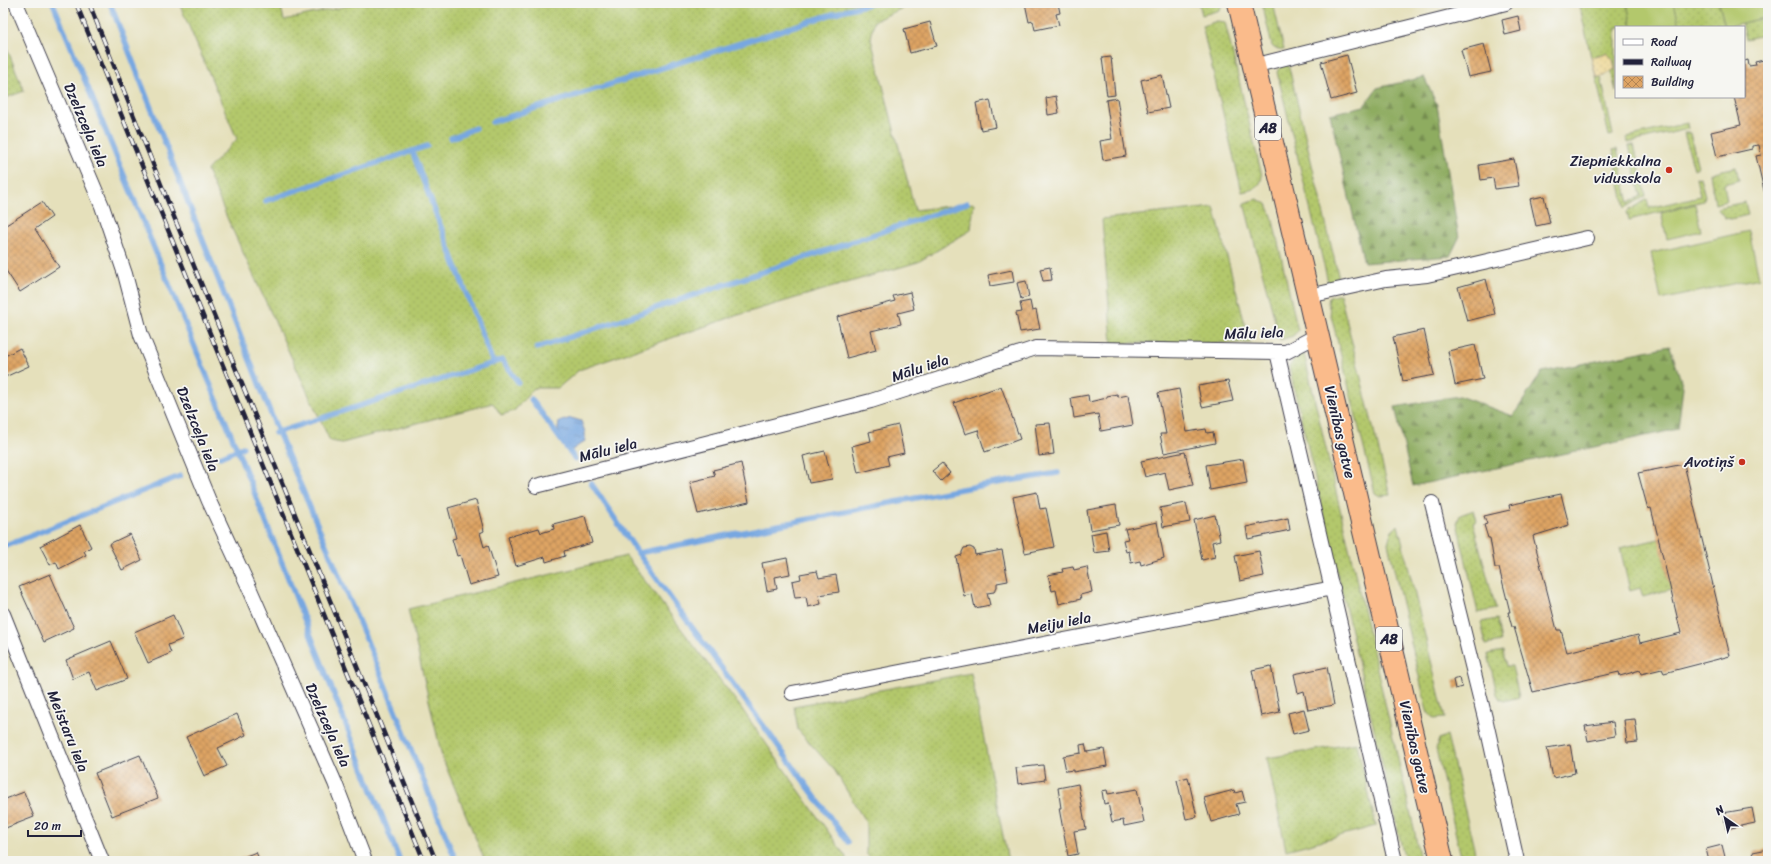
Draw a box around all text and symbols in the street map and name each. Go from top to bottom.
legend [1615,26,1745,98]
text: Road [1651,31,1678,53]
text: Railway [1651,51,1692,73]
text: Building [1651,71,1694,93]
street label: Dzelzceļa iela [56,79,116,172]
road number: A8 [1255,116,1281,140]
place label: Ziepniekkalna vidusskola [1570,148,1661,191]
marker: Ziepniekkalna vidusskola [1664,165,1674,175]
street label: Mālu iela [1224,319,1284,347]
street label: Mālu iela [888,346,953,390]
street label: Dzelzceļa iela [169,383,227,476]
street label: Vienības gatve [1317,383,1363,481]
street label: Mālu iela [576,430,640,470]
place label: Avotiņš [1683,449,1735,475]
marker: Avotiņš [1737,457,1747,467]
street label: Meiju iela [1025,604,1094,642]
road number: A8 [1376,627,1402,651]
street label: Dzelzceļa iela [298,679,358,772]
street label: Meistaru iela [40,686,96,776]
street label: Vienības gatve [1392,698,1438,796]
north arrow [1705,798,1745,838]
text: N [1710,800,1728,821]
scale bar [28,812,81,838]
text: 20 m [34,815,61,837]

